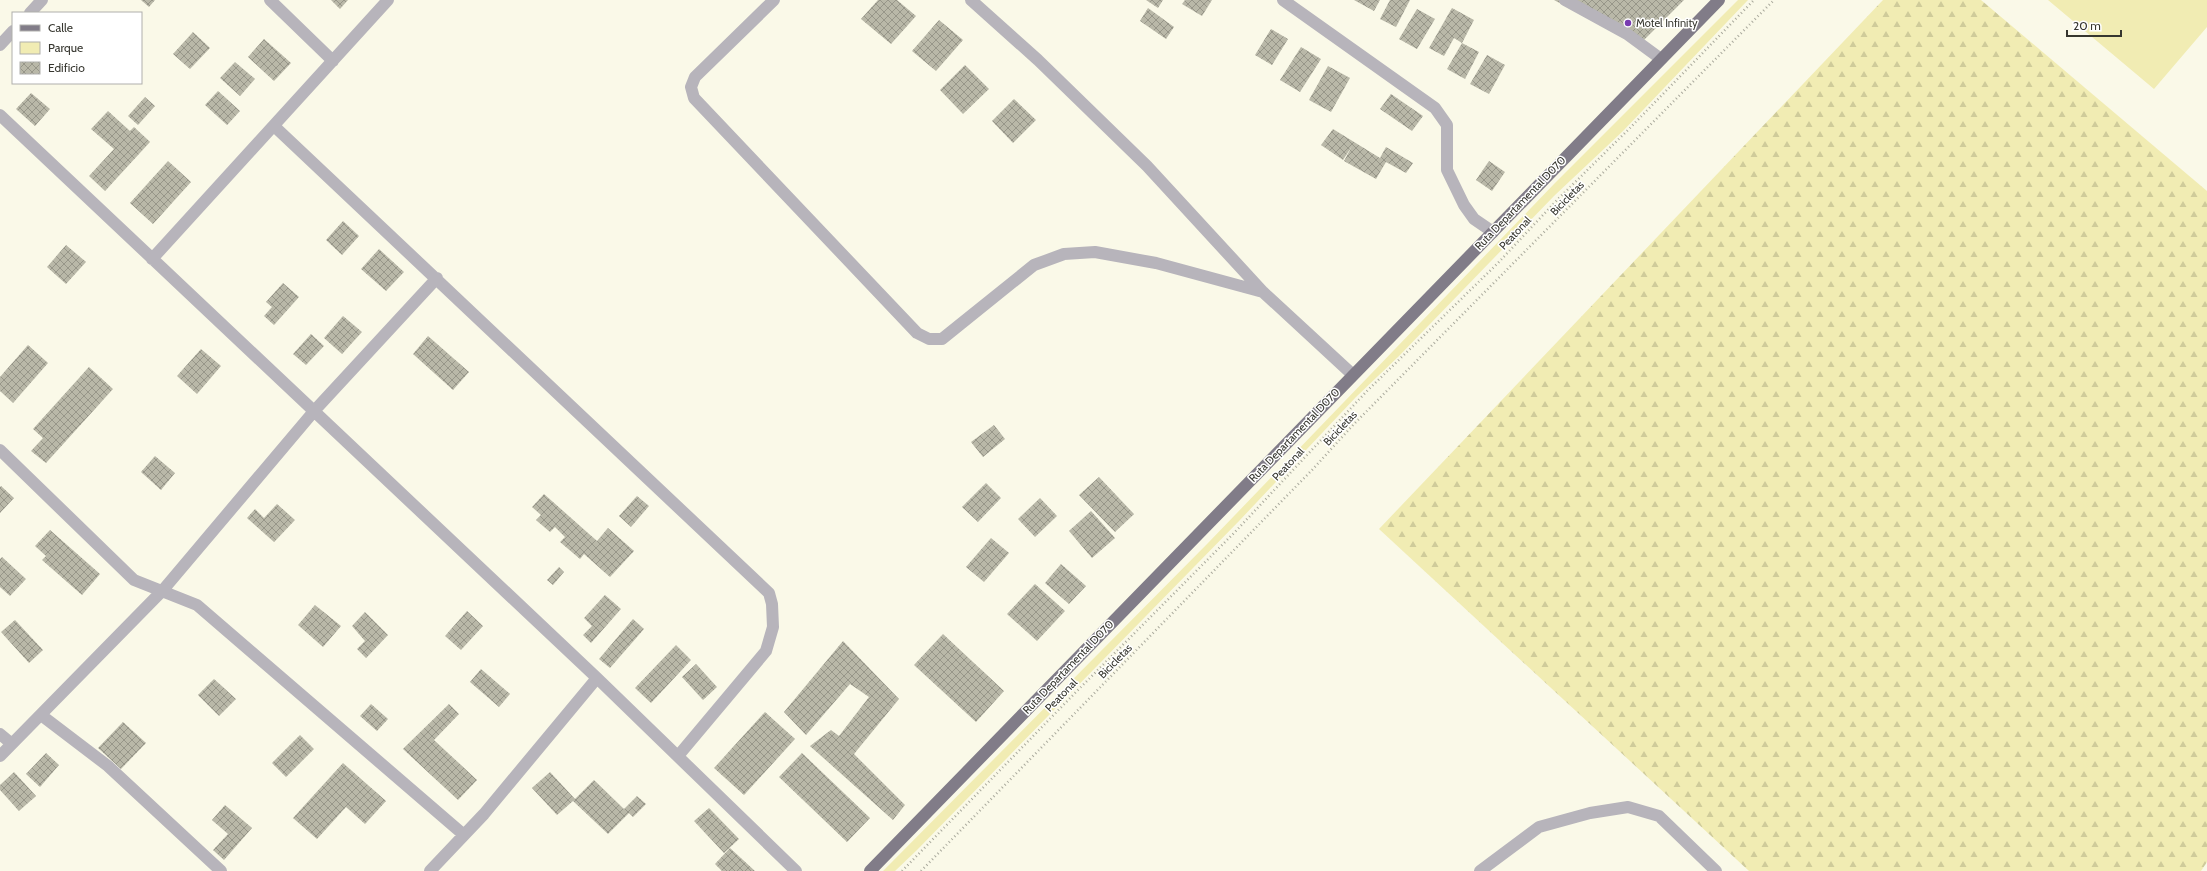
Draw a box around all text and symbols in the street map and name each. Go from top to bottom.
legend [12,12,142,84]
scale bar [2067,12,2121,38]
place label: Motel Infinity [1636,16,1698,30]
marker: Motel Infinity [1623,18,1633,28]
text: 20 m [2073,18,2101,33]
text: Calle [48,20,73,35]
text: Parque [48,40,83,55]
text: Edificio [48,60,85,75]
street label: Ruta Departamental D070 [1471,153,1569,253]
street label: Bicicletas [1547,177,1587,218]
street label: Peatonal [1496,213,1534,253]
street label: Ruta Departamental D070 [1245,385,1343,485]
street label: Bicicletas [1320,407,1360,448]
street label: Peatonal [1269,444,1307,484]
street label: Ruta Departamental D070 [1019,617,1117,717]
street label: Bicicletas [1095,640,1135,681]
street label: Peatonal [1042,675,1080,715]

